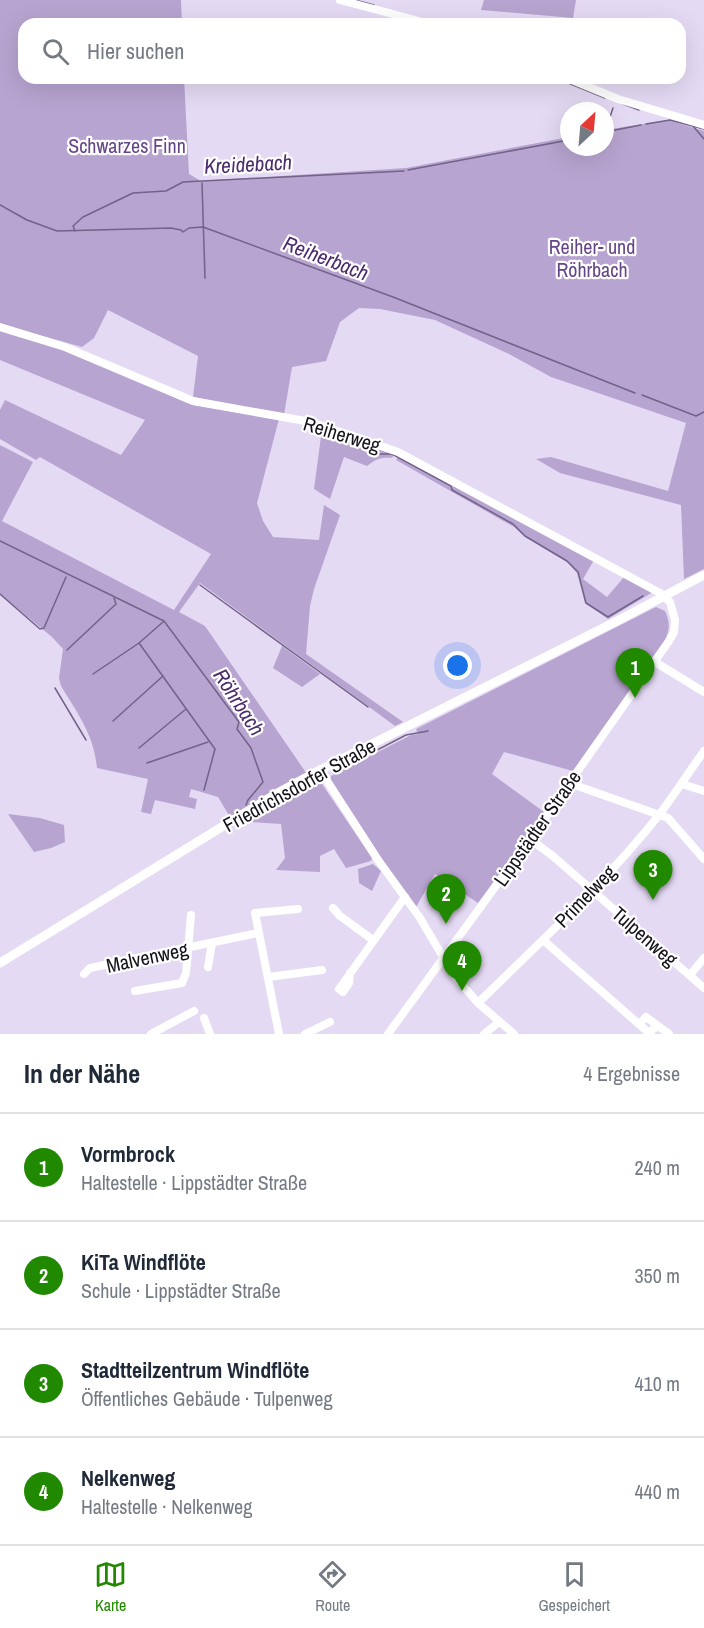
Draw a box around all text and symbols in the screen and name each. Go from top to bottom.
search box [18,18,686,84]
icon: search [39,35,72,68]
text: Hier suchen [87,36,184,66]
north arrow [560,102,614,156]
park label: Schwarzes Finn [68,132,186,159]
water label: Kreidebach [203,147,293,181]
water label: Reiherbach [279,229,373,287]
park label: Reiher- und Röhrbach [549,233,635,283]
street label: Reiherweg [300,409,384,459]
pin: 1 [616,648,654,698]
your location [443,651,472,680]
water label: Röhrbach [207,663,271,741]
street label: Friedrichsdorfer Straße [218,732,380,838]
street label: Lippstädter Straße [487,765,587,891]
pin: 3 [634,850,672,900]
street label: Primelweg [548,859,622,933]
pin: 2 [426,874,466,924]
street label: Tulpenweg [606,900,684,972]
street label: Malvenweg [104,935,190,979]
pin: 4 [442,942,482,991]
text: In der Nähe [24,1056,140,1091]
text: 4 Ergebnisse [583,1060,680,1087]
text: Vormbrock [81,1139,175,1169]
text: 1 [39,1154,48,1181]
text: 240 m [634,1154,680,1181]
text: Haltestelle · Lippstädter Straße [81,1169,307,1196]
text: KiTa Windflöte [81,1247,206,1277]
text: 2 [39,1262,48,1289]
text: 350 m [634,1262,680,1289]
text: Schule · Lippstädter Straße [81,1277,281,1304]
text: Stadtteilzentrum Windflöte [81,1355,309,1385]
text: 3 [39,1370,48,1397]
text: 410 m [634,1370,680,1397]
text: Öffentliches Gebäude · Tulpenweg [81,1385,333,1412]
text: Nelkenweg [81,1463,175,1493]
text: 4 [39,1478,48,1505]
text: 440 m [634,1478,680,1505]
text: Haltestelle · Nelkenweg [81,1493,252,1520]
tab: Karte [94,1558,127,1616]
tab: Route [315,1558,350,1616]
tab: Gespeichert [538,1558,610,1616]

